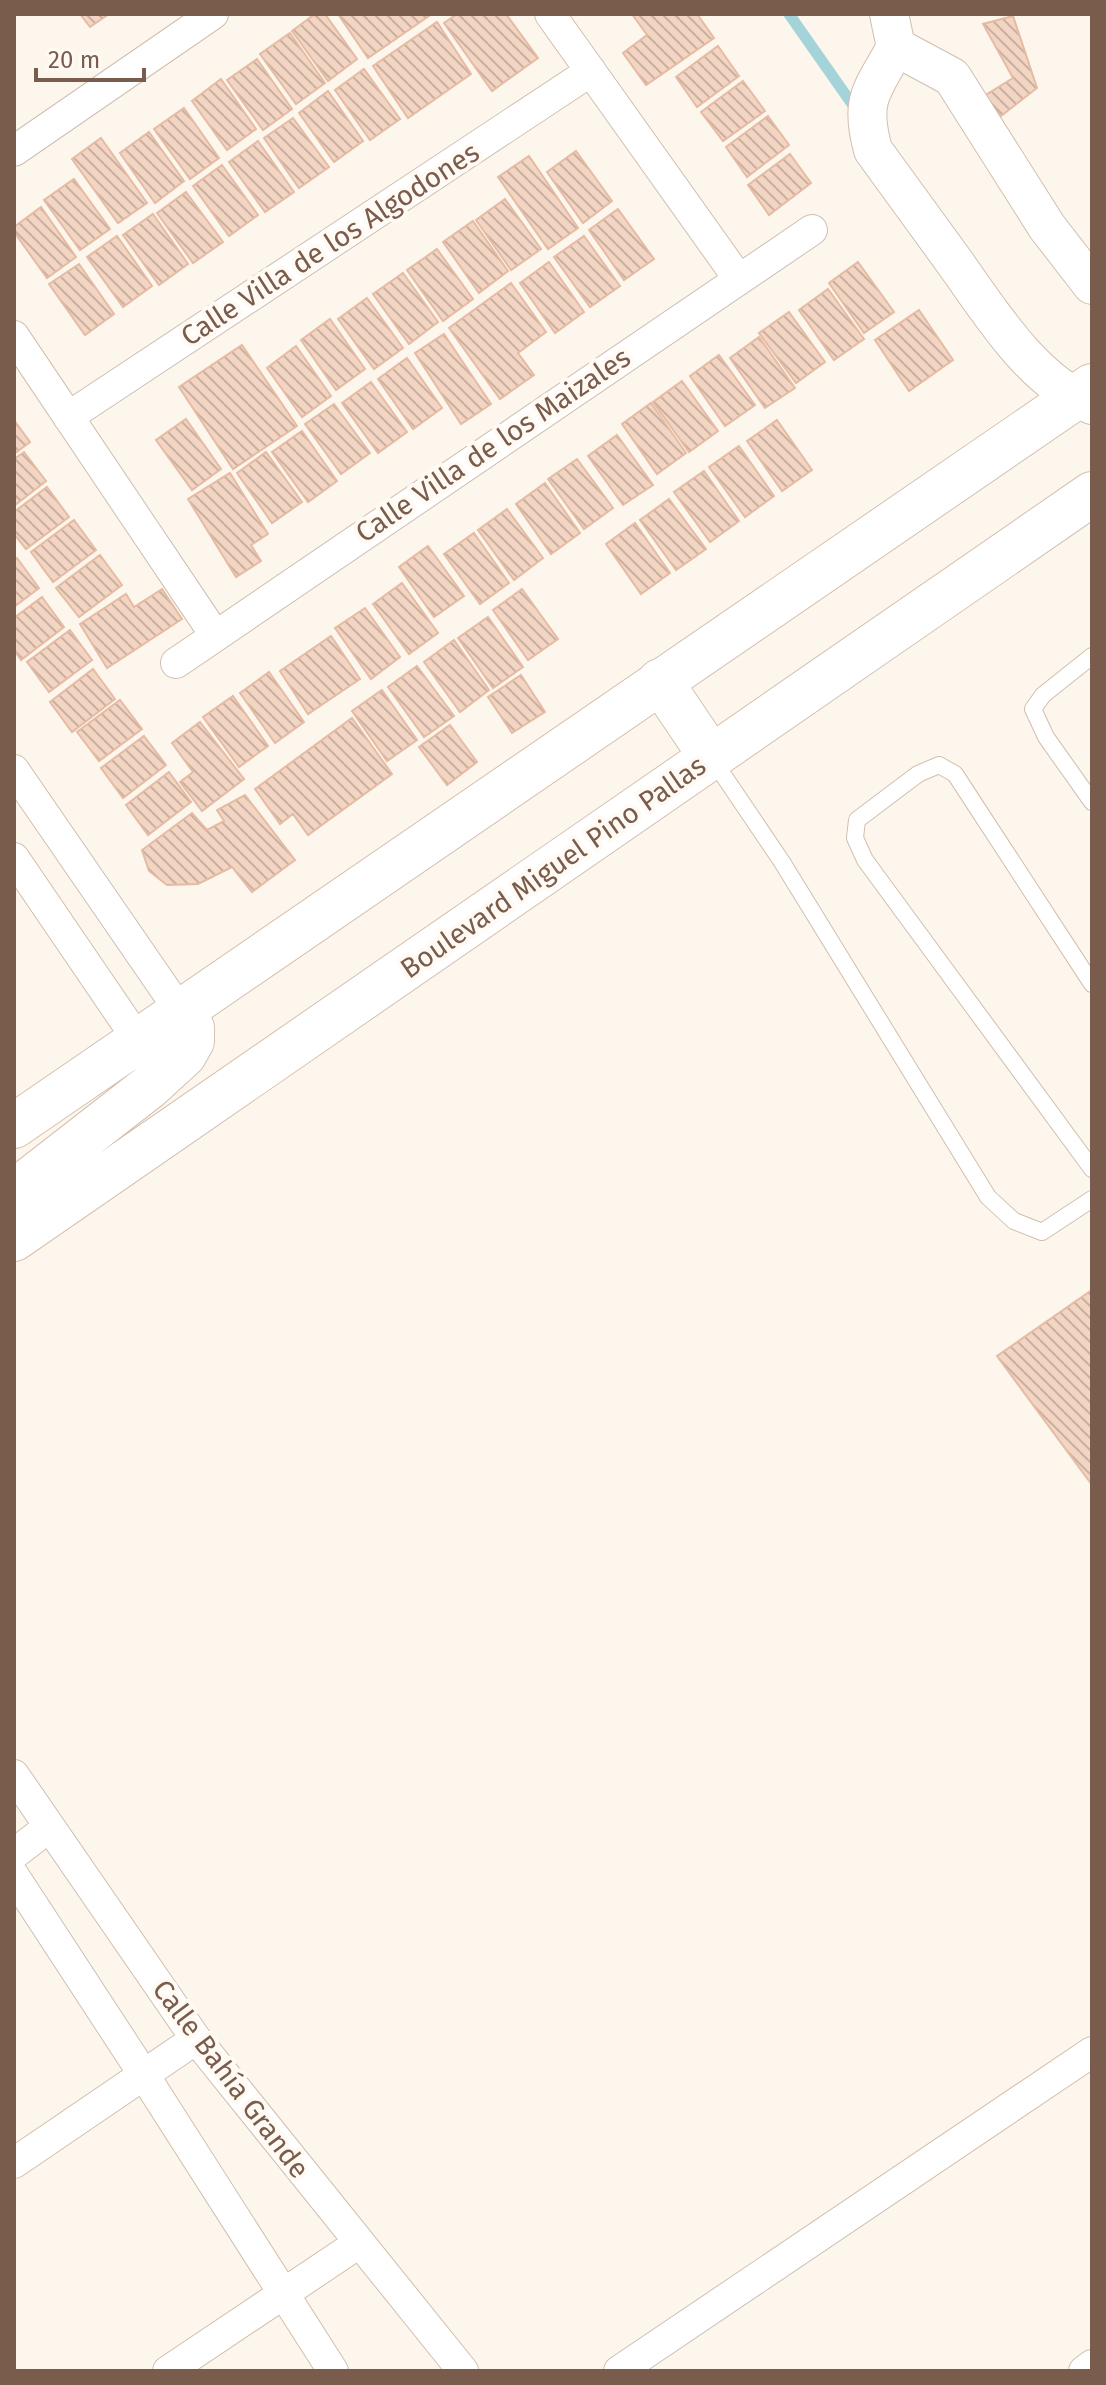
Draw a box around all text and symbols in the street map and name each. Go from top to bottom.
scale bar [36,32,144,82]
text: 20 m [48,46,100,74]
street label: Calle Villa de los Algodones [175,135,485,353]
street label: Calle Villa de los Maizales [349,341,637,549]
street label: Boulevard Miguel Pino Pallas [394,749,712,985]
street label: Calle Bahía Grande [146,1973,316,2185]

